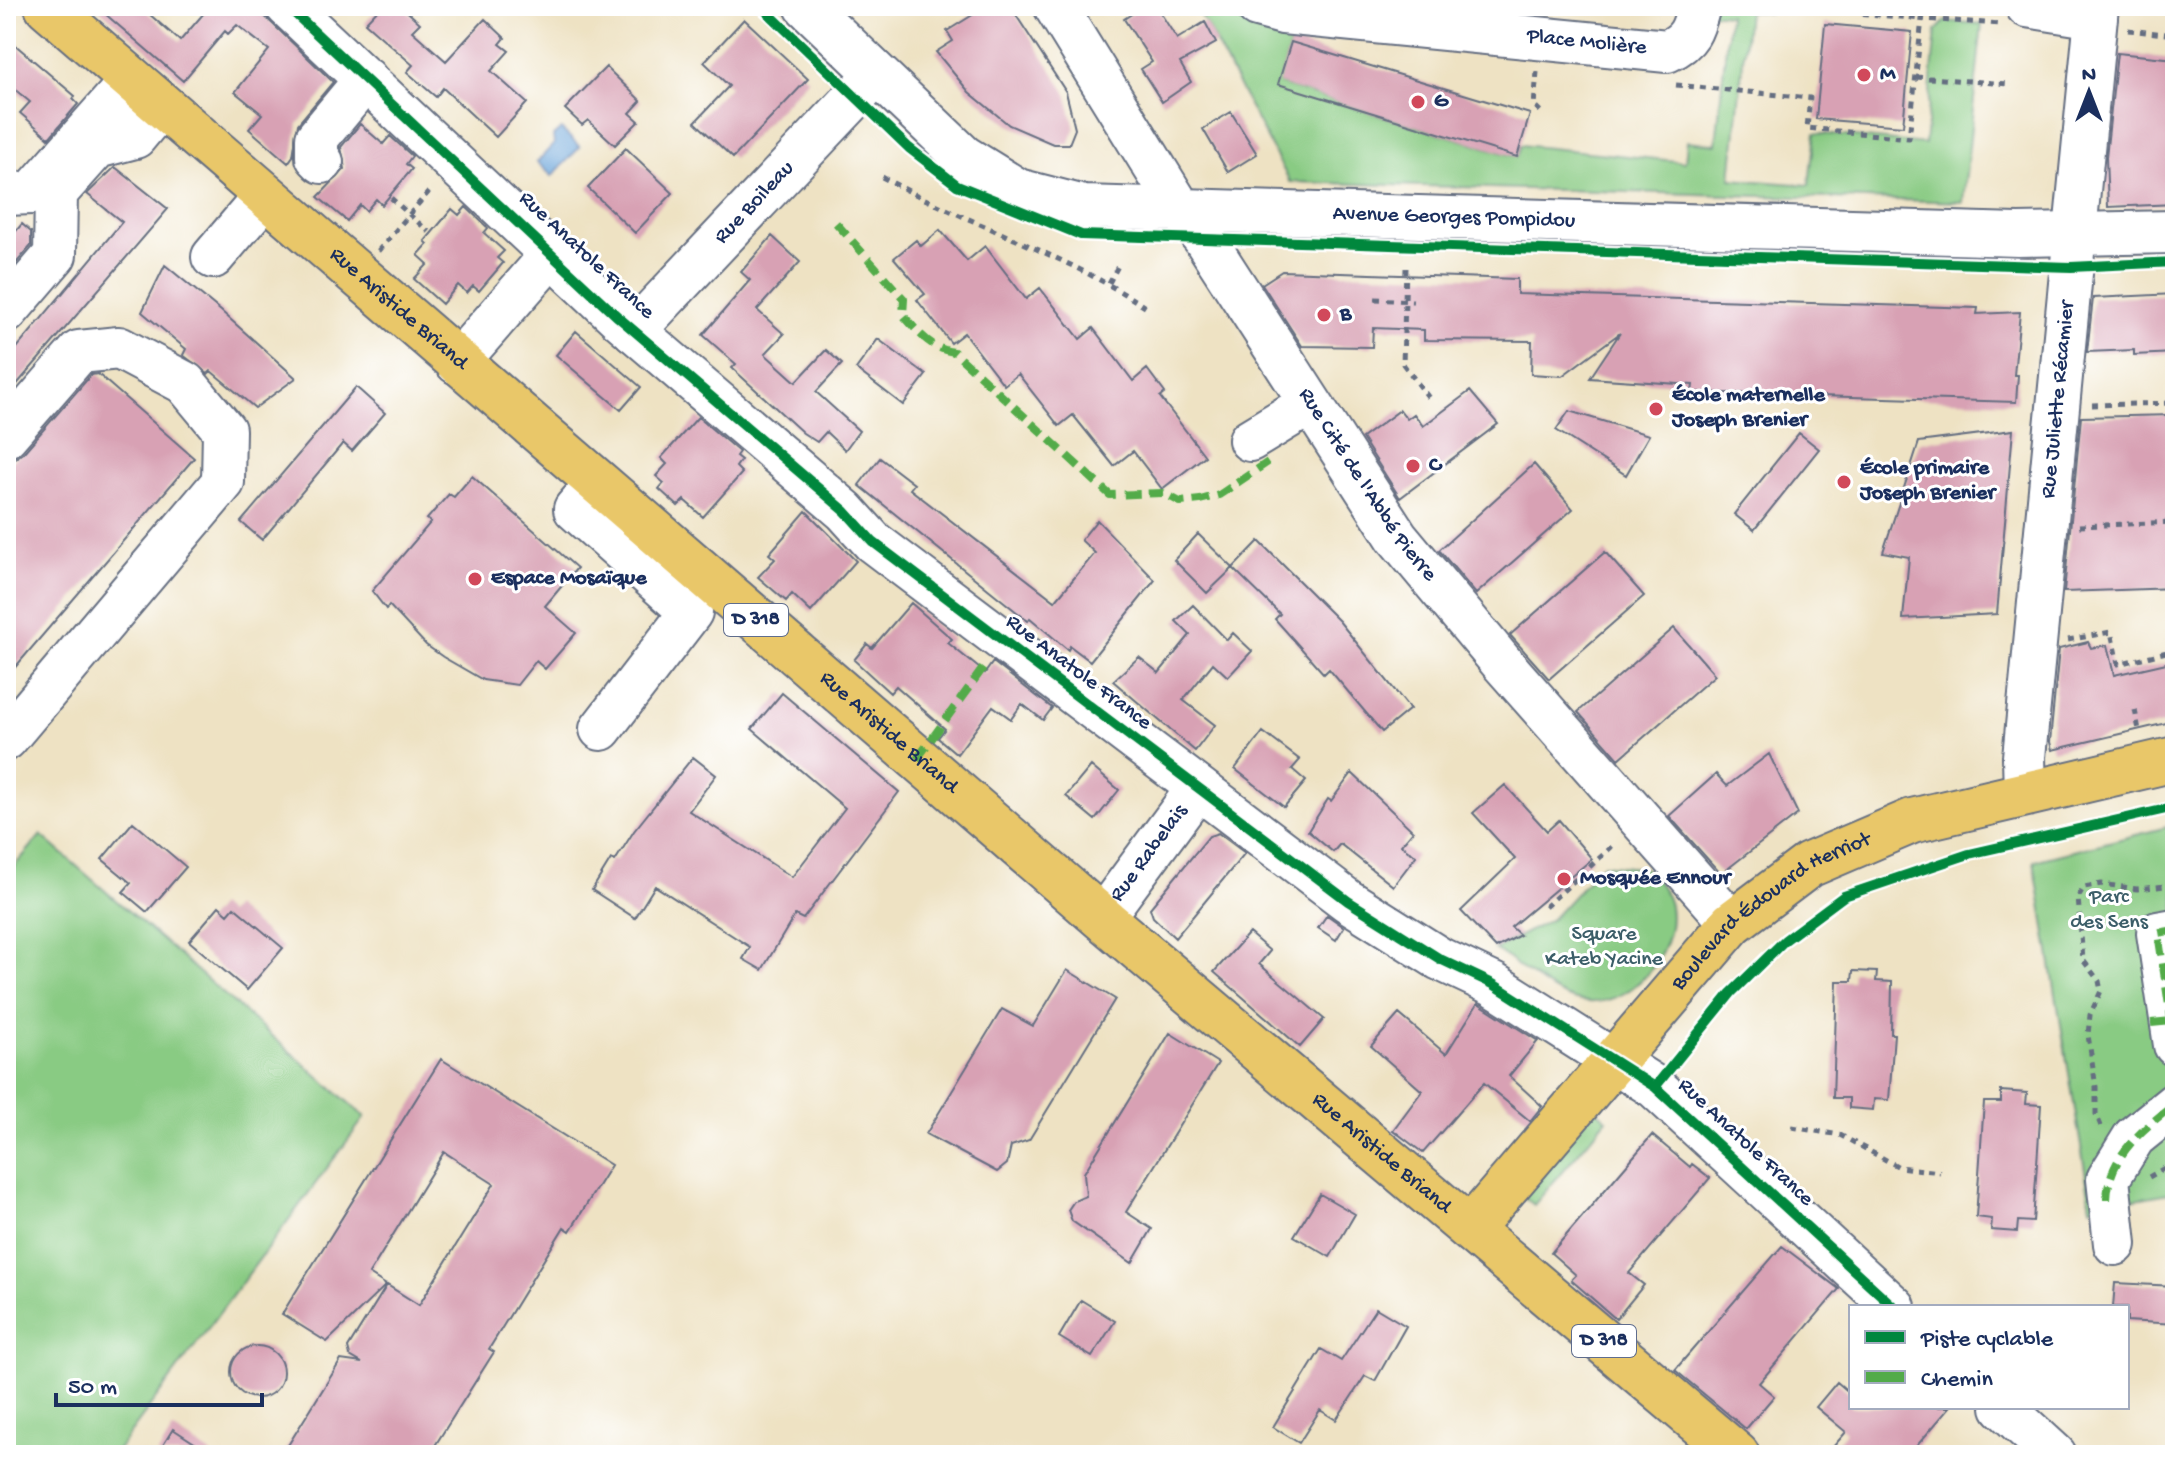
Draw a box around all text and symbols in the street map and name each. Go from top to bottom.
street label: Place Molière [1525,24,1648,62]
north arrow [2049,52,2129,132]
place label: M [1880,62,1896,88]
text: N [2082,63,2096,89]
marker: M [1855,66,1873,84]
place label: G [1434,89,1449,115]
marker: G [1409,93,1427,111]
street label: Rue Boileau [710,156,800,250]
street label: Rue Anatole France [513,186,660,326]
street label: Avenue Georges Pompidou [1332,201,1575,235]
street label: Rue Aristide Briand [323,242,474,378]
street label: Rue Juliette Récamier [2036,298,2081,500]
place label: B [1339,302,1353,328]
marker: B [1315,306,1333,324]
place label: École maternelle Joseph Brenier [1671,383,1825,434]
street label: Rue Cité de l'Abbé Pierre [1292,384,1442,588]
marker: École maternelle Joseph Brenier [1647,400,1665,418]
place label: C [1428,453,1443,479]
place label: École primaire Joseph Brenier [1859,456,1997,507]
marker: C [1404,457,1422,475]
marker: École primaire Joseph Brenier [1835,473,1853,491]
place label: Espace Mosaïque [491,566,647,592]
marker: Espace Mosaïque [466,570,484,588]
road number: D 318 [724,604,788,636]
street label: Rue Anatole France [1000,610,1157,737]
street label: Rue Aristide Briand [814,666,964,802]
street label: Rue Rabelais [1105,799,1195,908]
street label: Boulevard Édouard Herriot [1666,826,1877,997]
place label: Mosquée Ennour [1580,866,1733,892]
marker: Mosquée Ennour [1555,870,1573,888]
park label: Parc des Sens [2070,885,2149,936]
park label: Square Kateb Yacine [1545,922,1664,973]
street label: Rue Anatole France [1672,1073,1819,1213]
street label: Rue Aristide Briand [1306,1088,1458,1222]
legend [1849,1305,2129,1409]
road number: D 318 [1572,1325,1636,1357]
text: Piste cyclable [1920,1326,2054,1355]
scale bar [56,1357,262,1407]
text: Chemin [1921,1366,1994,1395]
text: 50 m [68,1374,117,1403]

